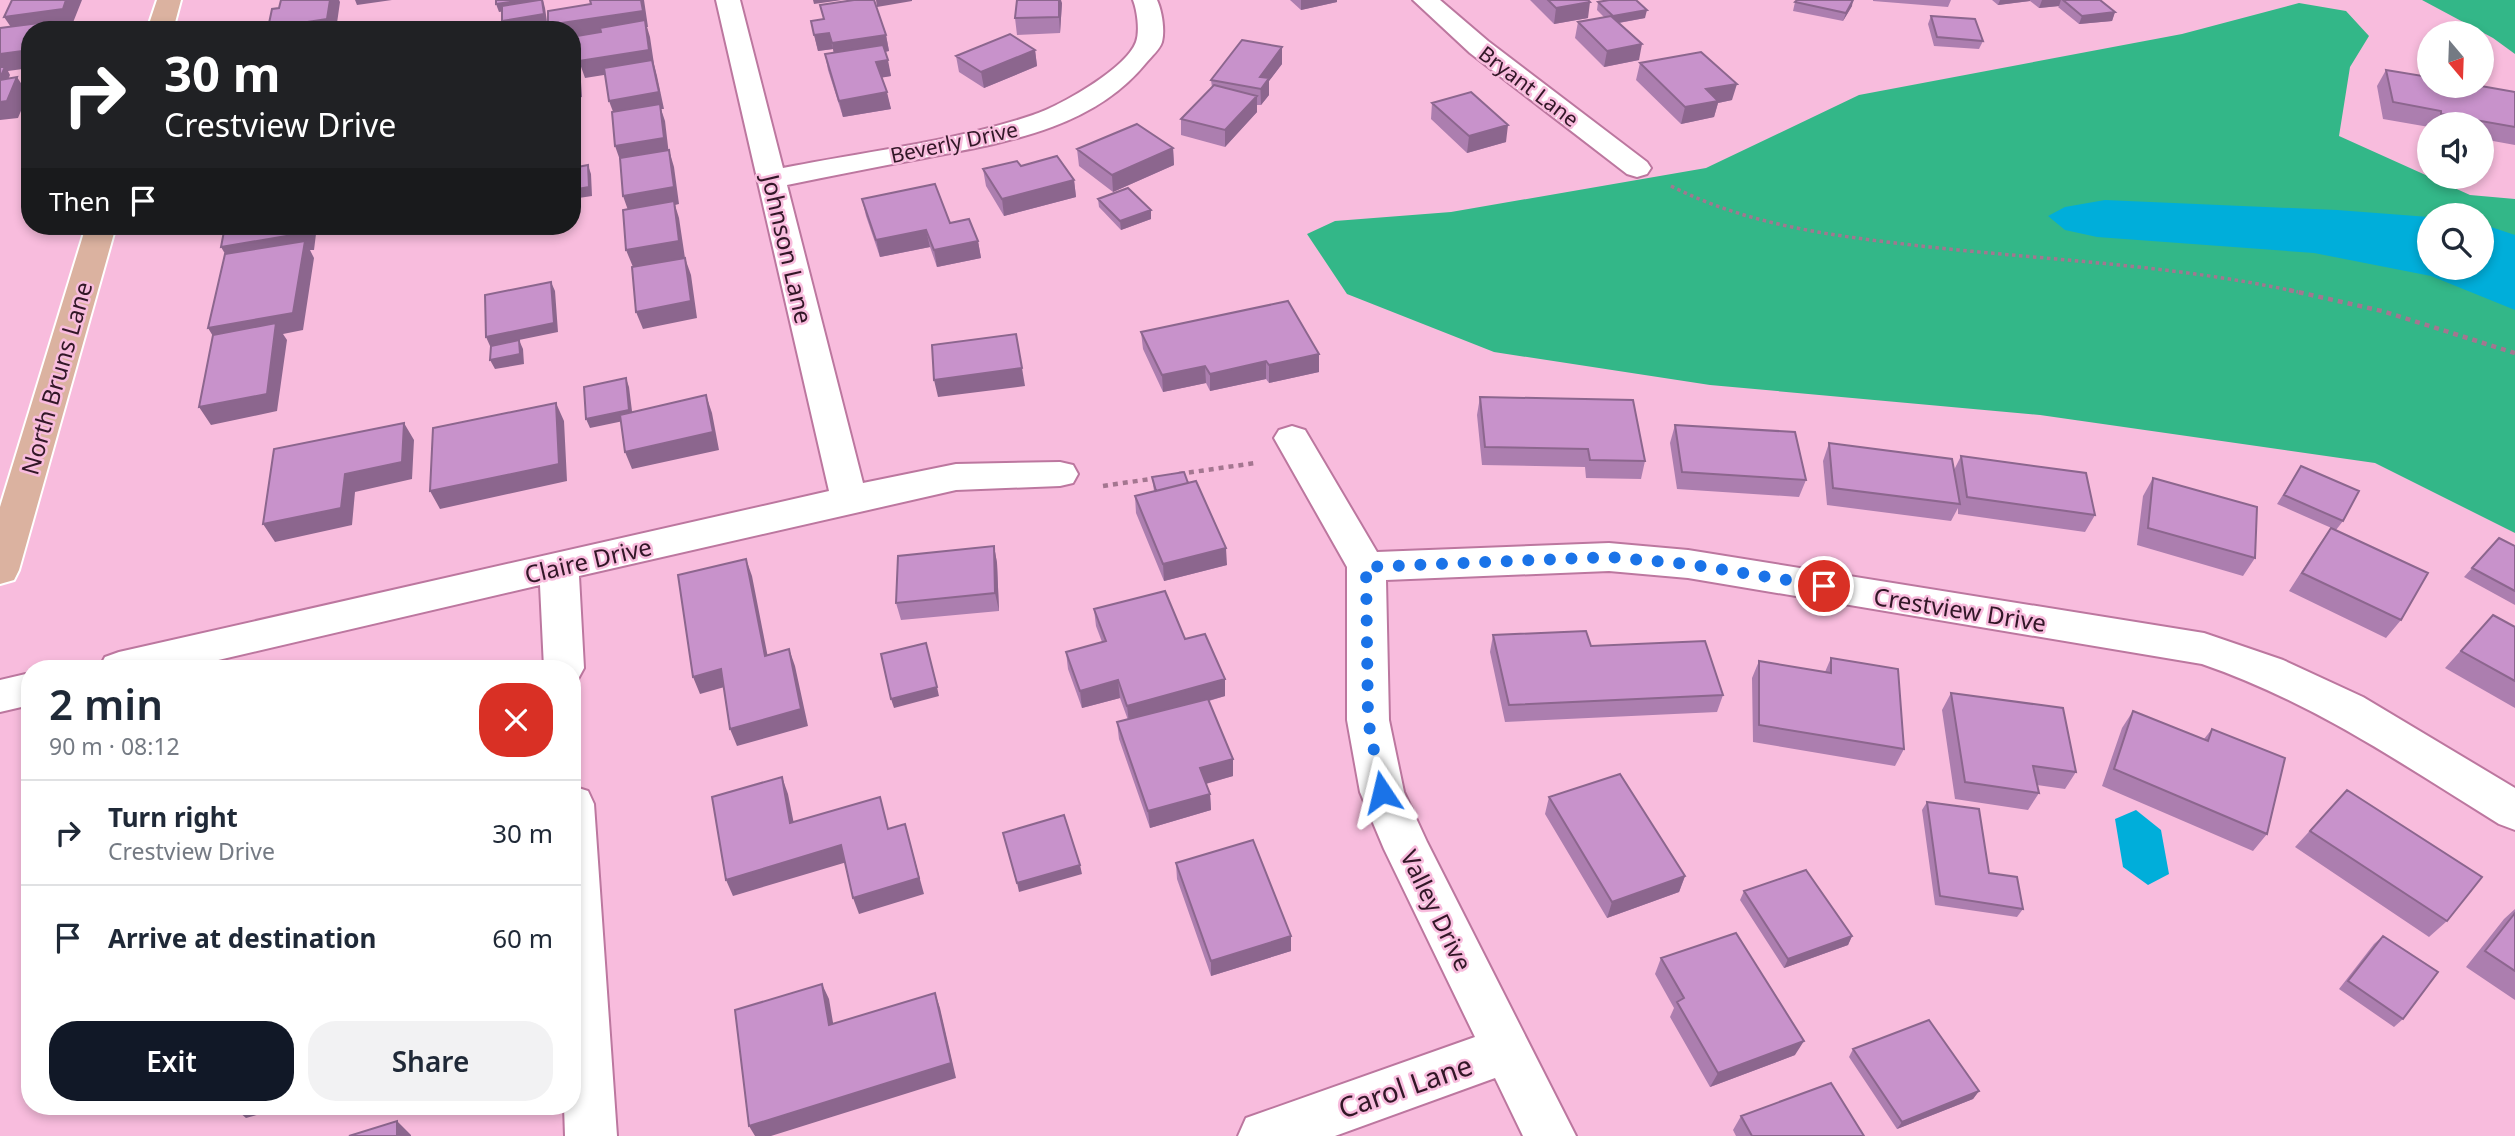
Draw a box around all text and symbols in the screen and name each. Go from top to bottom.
north arrow [2417,21,2494,98]
map controls [2417,21,2494,280]
street label: Bryant Lane [1473,39,1585,133]
text: 30 m [164,40,281,106]
icon: right [49,49,140,140]
text: Crestview Drive [164,103,396,146]
button: sound [2417,112,2494,189]
street label: Beverly Drive [888,115,1020,169]
street label: Johnson Lane [754,169,821,327]
icon: arrive [124,182,162,220]
text: Then [49,183,110,219]
button: search [2417,203,2494,280]
street label: North Bruns Lane [13,277,99,479]
street label: Claire Drive [521,529,655,591]
pin [1794,556,1854,616]
icon: arrive [1805,567,1843,605]
street label: Crestview Drive [1871,579,2049,639]
text: 2 min [49,675,163,732]
button: close [479,683,553,757]
text: 90 m · 08:12 [49,730,180,762]
position arrow [1345,755,1419,829]
text: Turn right [108,799,238,835]
icon: right [49,814,87,852]
text: 30 m [492,815,553,851]
text: Crestview Drive [108,835,275,867]
street label: Valley Drive [1394,844,1480,976]
icon: arrive [49,919,87,957]
text: Arrive at destination [108,920,377,956]
text: 60 m [492,920,553,956]
button: Exit [49,1021,294,1101]
button: Share [308,1021,553,1101]
street label: Carol Lane [1333,1045,1477,1127]

